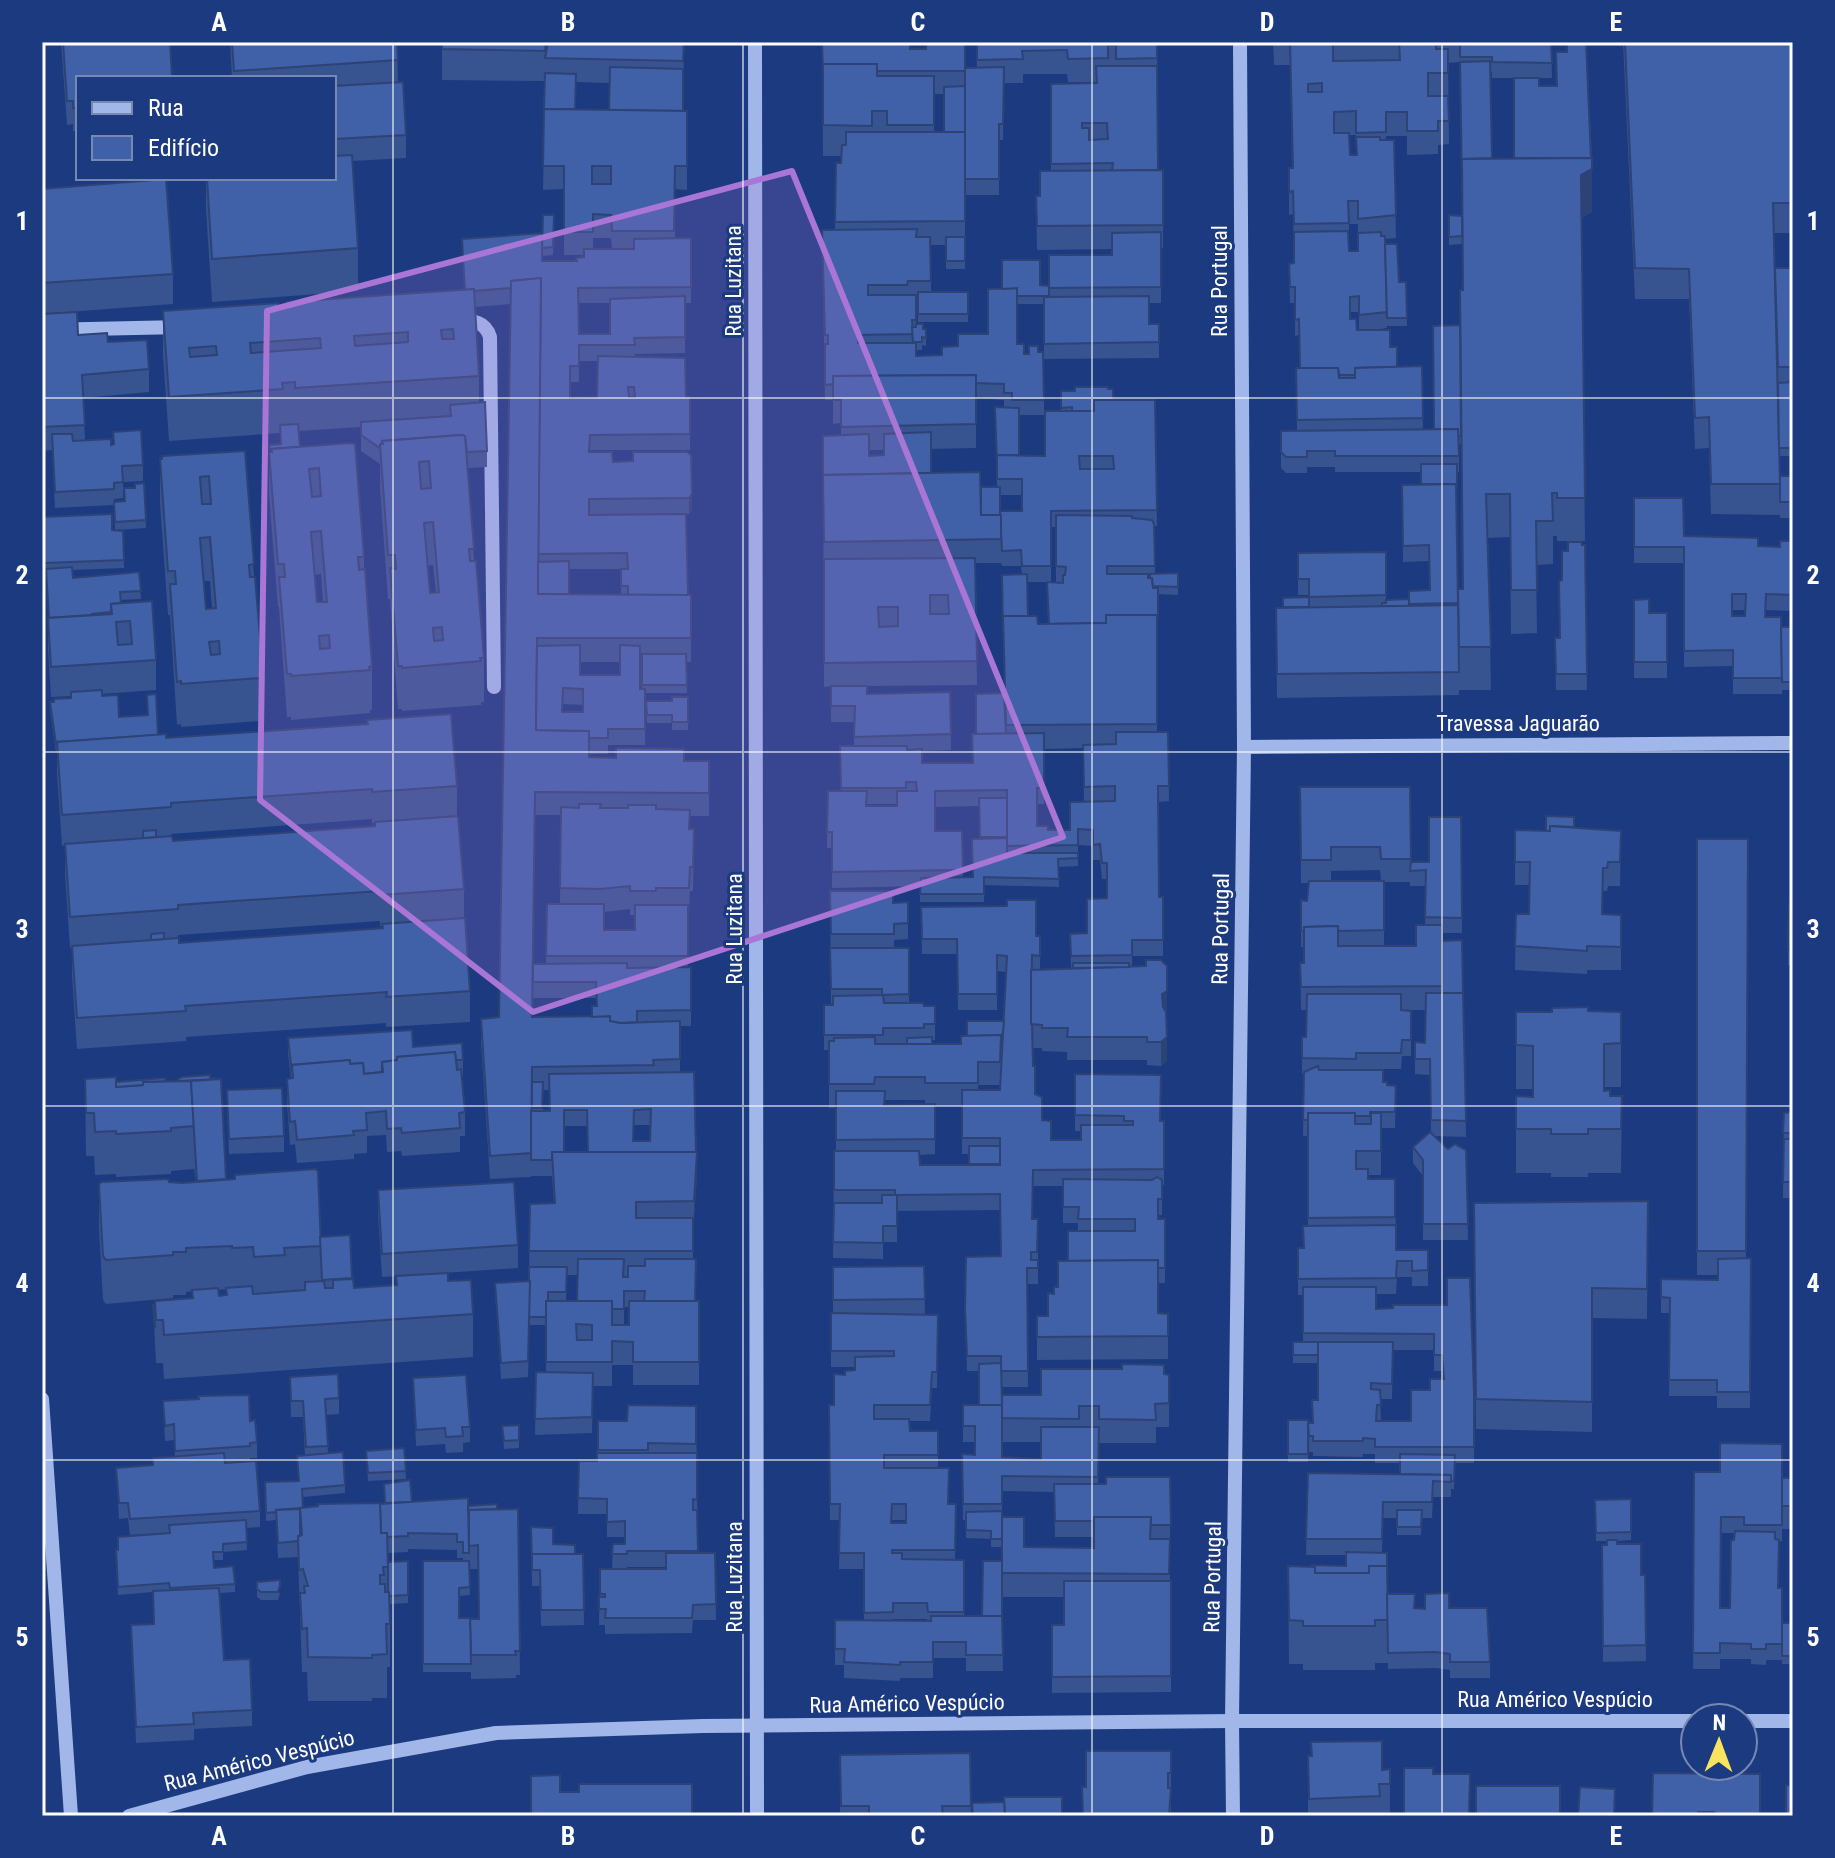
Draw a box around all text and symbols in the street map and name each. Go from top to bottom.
text: A [211,7,227,37]
text: B [561,7,575,37]
text: C [911,7,926,37]
text: D [1260,7,1274,37]
text: E [1610,7,1623,37]
legend [76,76,336,180]
text: Rua [148,94,184,122]
text: Edifício [148,134,219,162]
text: 1 [15,206,29,236]
text: 1 [1806,206,1820,236]
street label: Rua Luzitana [721,225,746,337]
street label: Rua Portugal [1207,225,1232,337]
text: 2 [15,560,29,590]
text: 2 [1806,560,1820,590]
street label: Travessa Jaguarão [1436,711,1600,736]
street label: Rua Luzitana [722,873,747,985]
street label: Rua Portugal [1207,873,1234,985]
text: 3 [15,914,29,944]
text: 3 [1806,914,1820,944]
text: 4 [15,1268,29,1298]
text: 4 [1806,1268,1820,1298]
street label: Rua Luzitana [722,1521,747,1633]
street label: Rua Portugal [1199,1521,1226,1633]
text: 5 [15,1622,29,1652]
text: 5 [1806,1622,1820,1652]
street label: Rua Américo Vespúcio [1457,1687,1653,1712]
street label: Rua Américo Vespúcio [809,1689,1005,1718]
north arrow [1679,1702,1759,1782]
text: N [1712,1710,1726,1735]
street label: Rua Américo Vespúcio [161,1725,357,1796]
text: A [211,1821,227,1851]
text: B [561,1821,575,1851]
text: C [911,1821,926,1851]
text: D [1260,1821,1274,1851]
text: E [1610,1821,1623,1851]

